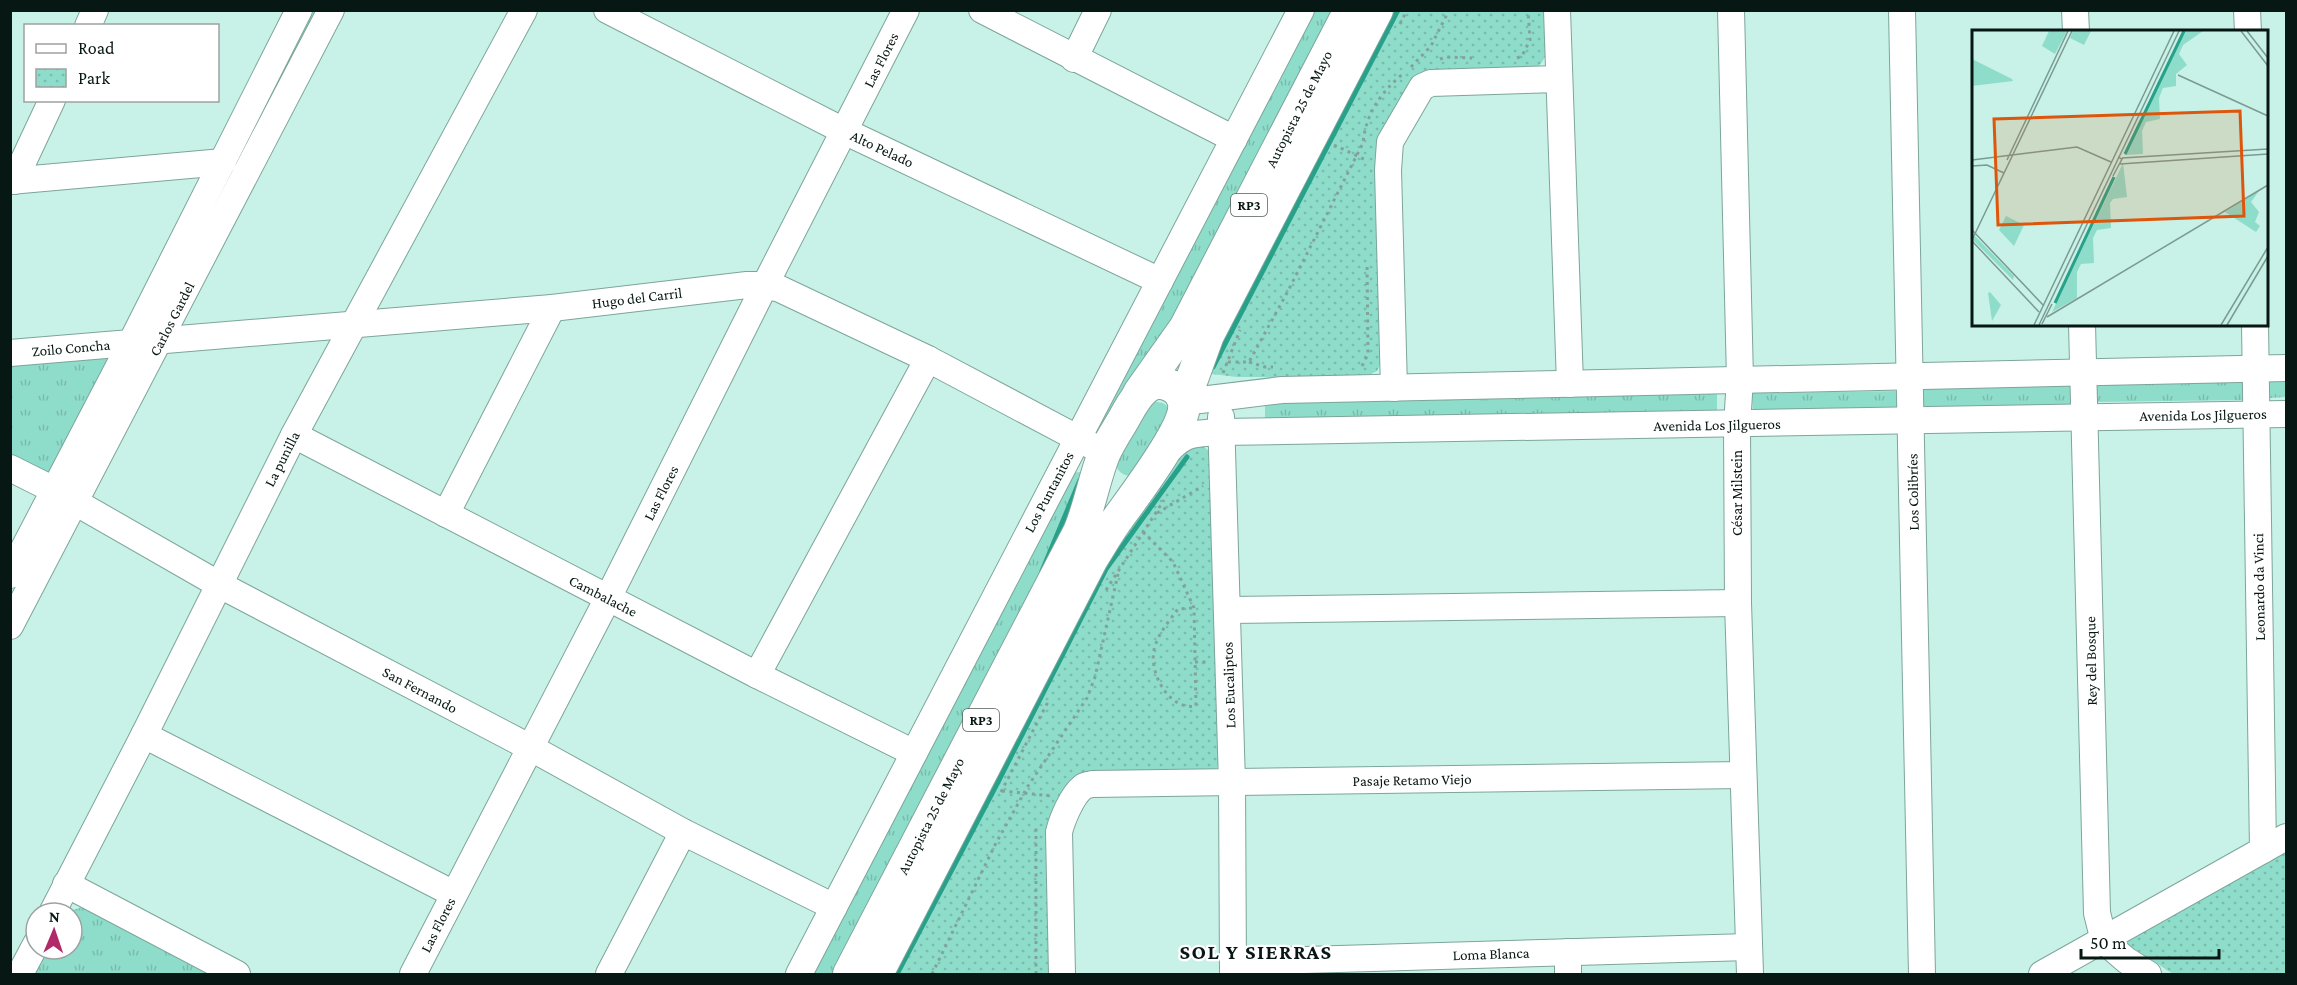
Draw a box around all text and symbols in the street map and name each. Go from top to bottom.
legend [24,24,219,102]
street label: Las Flores [860,30,902,90]
inset map [1972,30,2267,326]
text: Road [78,38,115,58]
street label: Autopista 25 de Mayo [1263,48,1336,170]
text: Park [78,68,110,88]
street label: Alto Pelado [848,127,916,171]
road number: RP3 [1231,194,1267,216]
street label: Carlos Gardel [147,279,198,359]
street label: Hugo del Carril [591,285,683,312]
street label: Zoilo Concha [31,337,111,359]
street label: Avenida Los Jilgueros [2139,406,2267,425]
street label: Avenida Los Jilgueros [1653,416,1781,435]
street label: La punilla [261,429,304,490]
street label: Los Puntanitos [1021,449,1077,535]
street label: César Milstein [1729,450,1745,536]
street label: Los Colibríes [1904,453,1922,531]
street label: Las Flores [640,463,682,523]
street label: Leonardo da Vinci [2250,533,2268,641]
street label: Cambalache [566,572,640,620]
street label: Rey del Bosque [2082,616,2101,706]
street label: Los Eucaliptos [1219,641,1240,729]
street label: San Fernando [380,664,460,716]
road number: RP3 [963,709,999,731]
street label: Autopista 25 de Mayo [895,755,968,877]
street label: Pasaje Retamo Viejo [1352,771,1472,790]
street label: Las Flores [417,895,459,955]
north arrow [24,901,84,961]
text: N [49,908,60,925]
scale bar [2081,922,2219,960]
text: 50 m [2090,933,2127,953]
district label: SOL Y SIERRAS [1180,940,1332,964]
street label: Loma Blanca [1452,945,1530,963]

